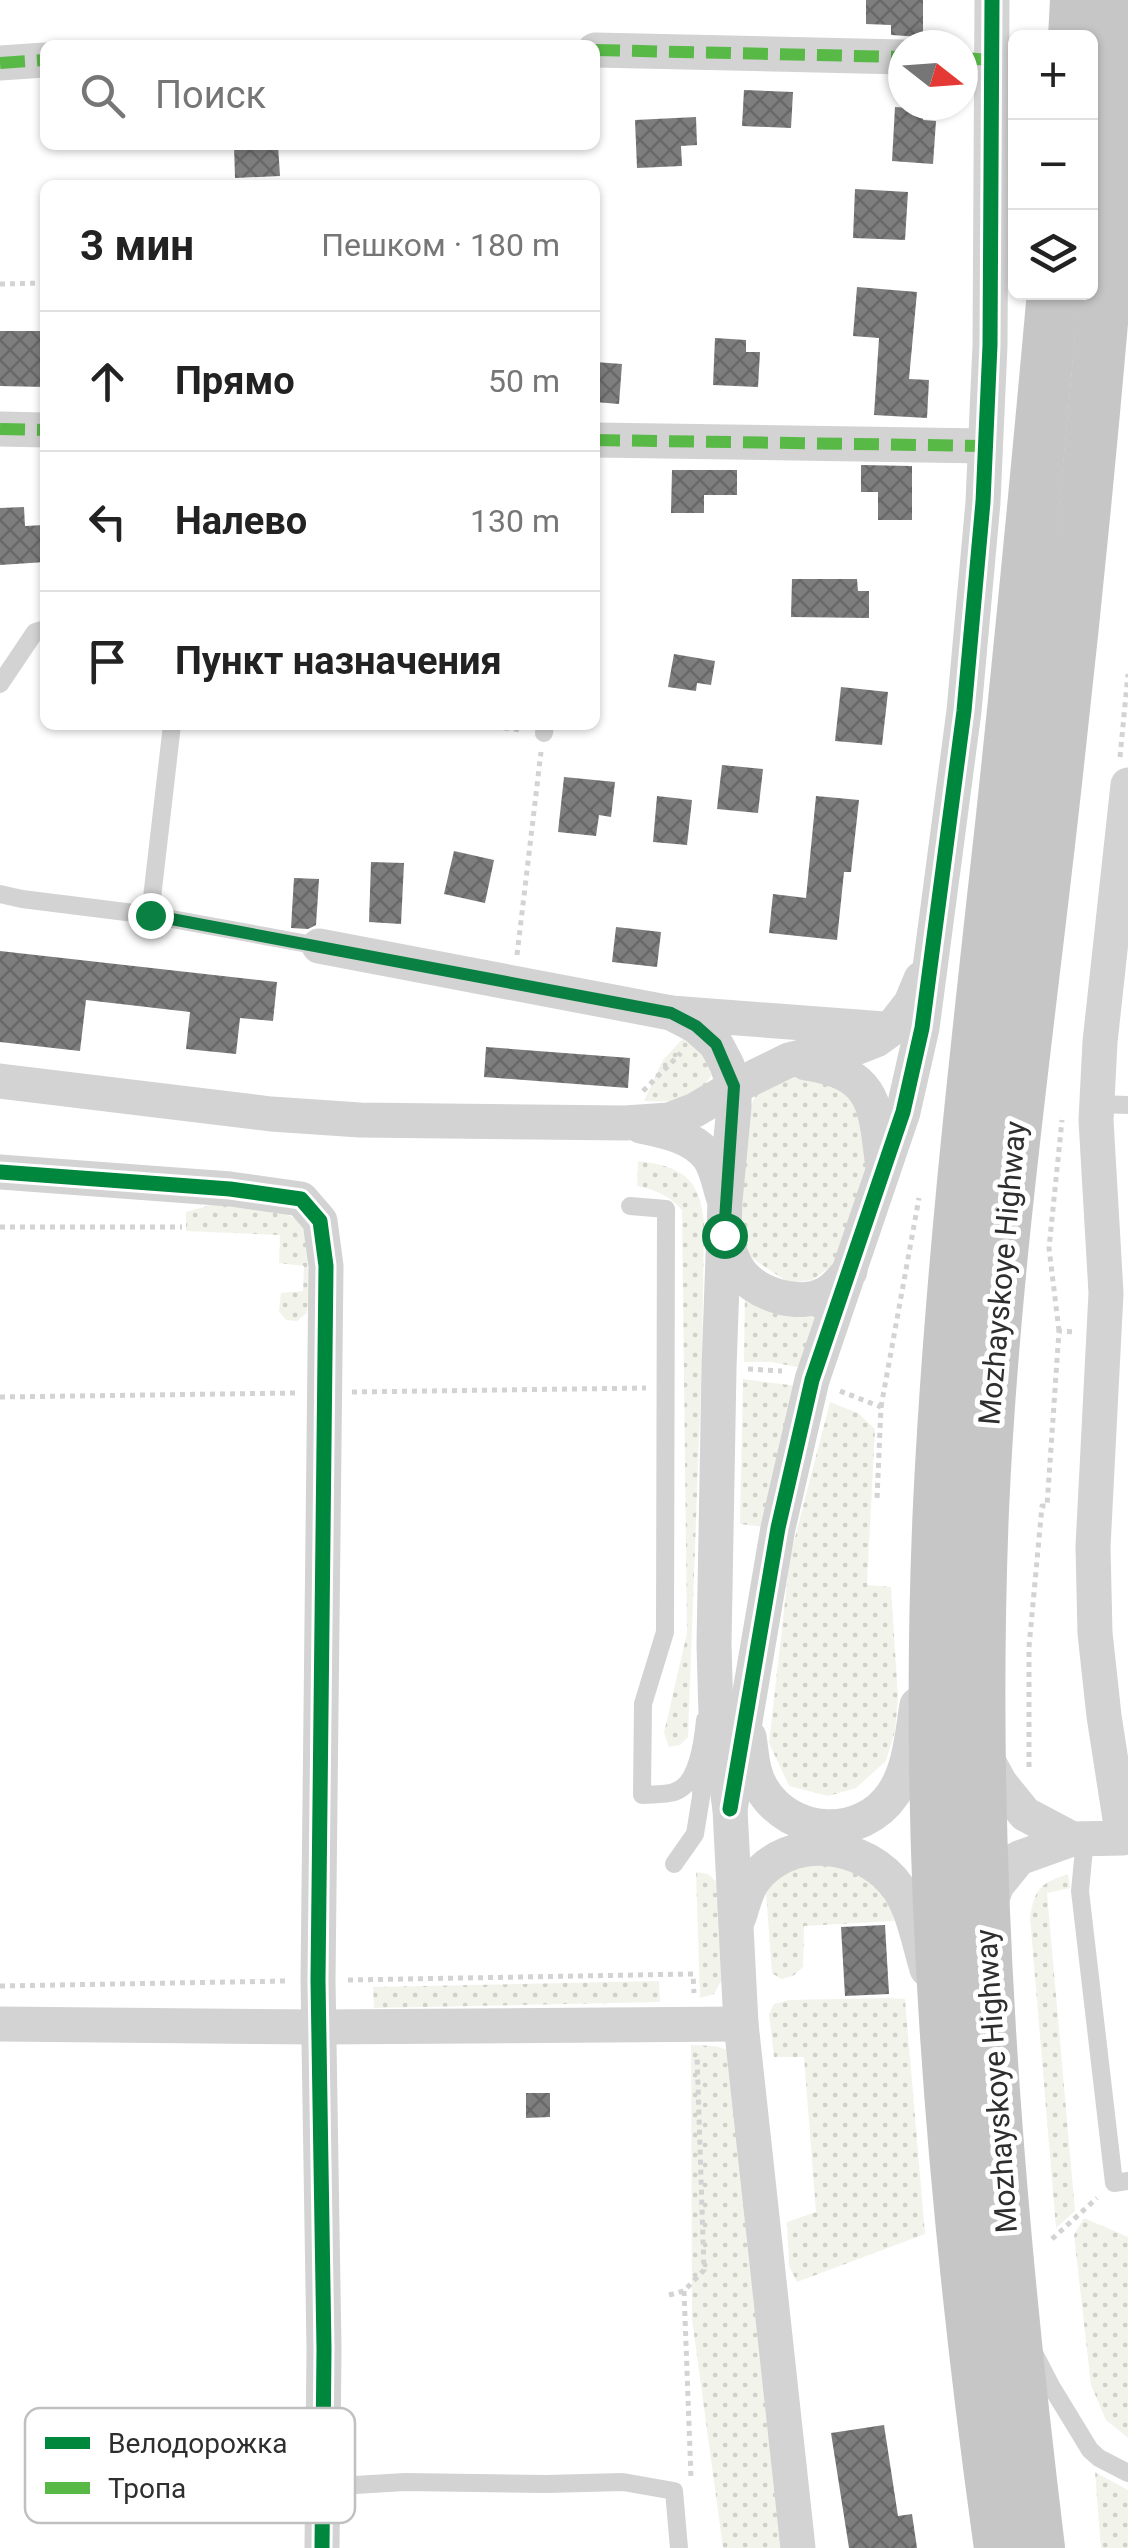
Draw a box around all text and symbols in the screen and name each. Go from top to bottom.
north arrow [888,30,978,120]
map controls [1008,30,1098,300]
button: + [1008,30,1098,120]
search box [40,40,600,150]
icon: search [75,68,130,123]
text: Поиск [155,73,266,117]
button: − [1008,120,1098,210]
button: layers [1008,210,1098,300]
text: 3 мин [80,221,194,270]
text: Пешком · 180 m [321,226,560,264]
icon: ahead [80,354,135,409]
text: Прямо [175,359,295,403]
text: 50 m [488,362,560,400]
icon: left [80,494,135,549]
text: Налево [175,499,307,543]
text: 130 m [470,502,560,540]
icon: arrive [80,634,135,689]
text: Пункт назначения [175,639,502,683]
route end [128,893,174,939]
street label: Mozhayskoye Highway [971,1120,1033,1426]
route start [702,1213,748,1259]
street label: Mozhayskoye Highway [968,1928,1024,2234]
legend [25,2408,355,2523]
text: Велодорожка [108,2427,288,2460]
text: Тропа [108,2472,186,2505]

